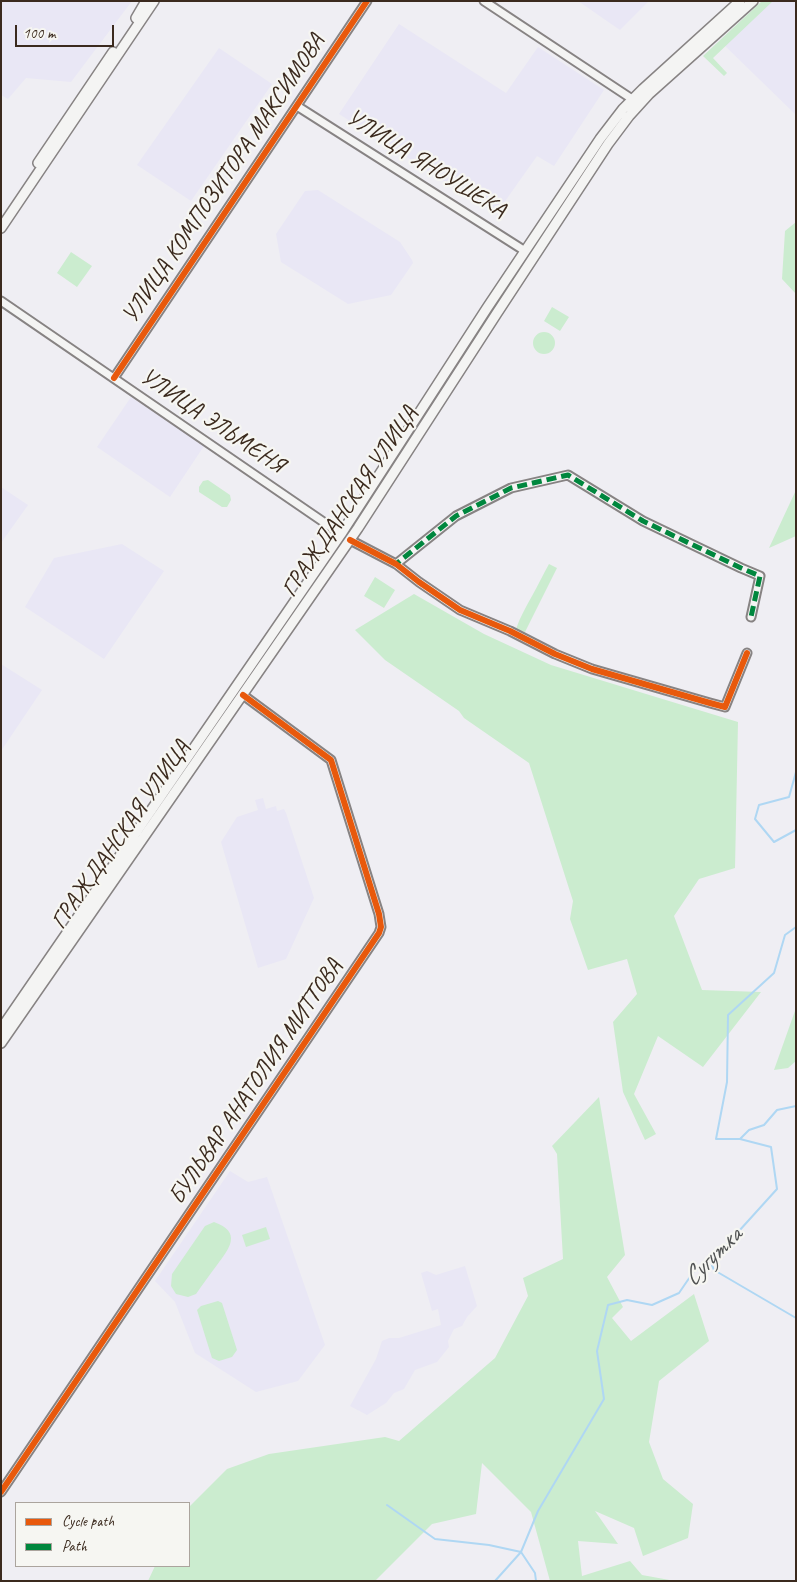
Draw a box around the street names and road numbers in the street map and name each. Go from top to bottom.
street label: УЛИЦА КОМПОЗИТОРА МАКСИМОВА [116,29,332,329]
street label: УЛИЦА ЯНОУШЕКА [341,103,511,225]
street label: УЛИЦА ЭЛЬМЕНЯ [135,362,289,480]
street label: ГРАЖДАНСКАЯ УЛИЦА [276,401,424,603]
street label: ГРАЖДАНСКАЯ УЛИЦА [45,735,197,935]
street label: БУЛЬВАР АНАТОЛИЯ МИТТОВА [163,954,349,1210]

